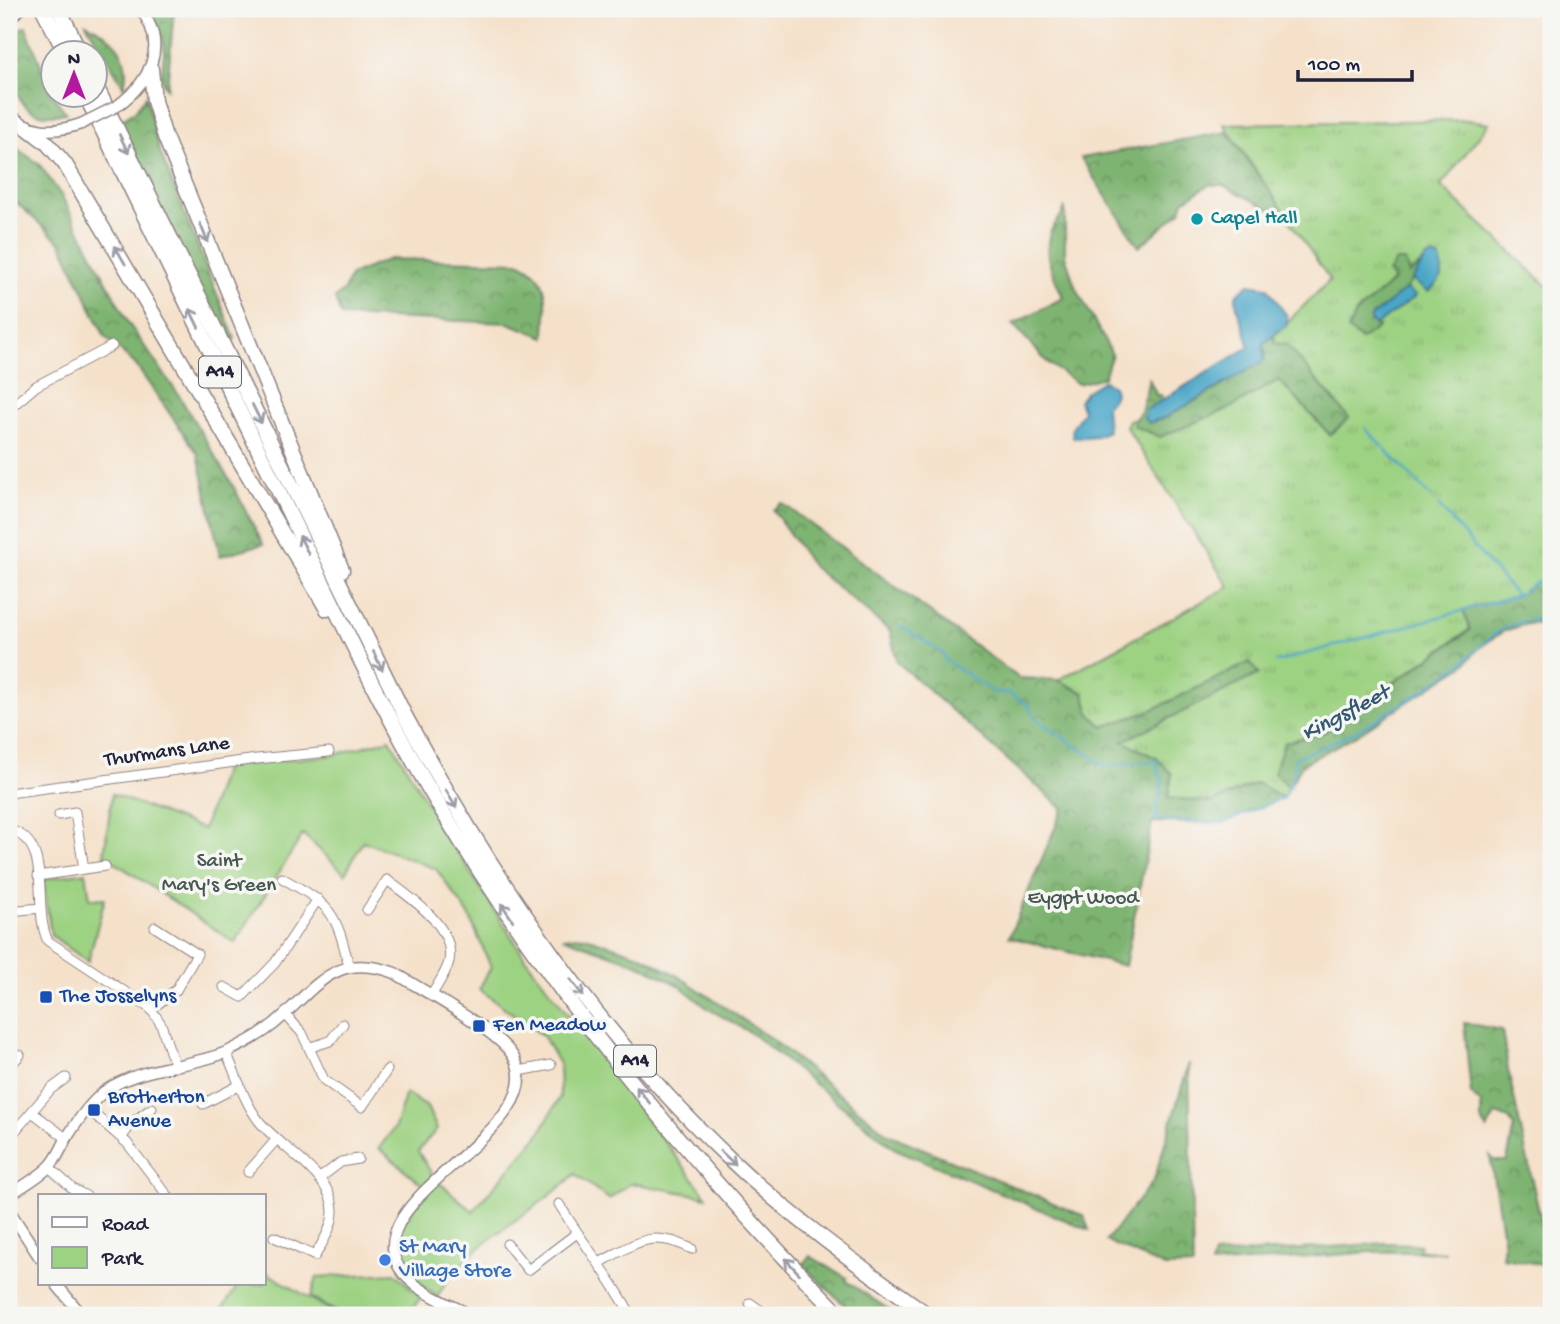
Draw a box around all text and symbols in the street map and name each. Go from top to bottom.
north arrow [38,38,108,108]
scale bar [1298,38,1411,82]
text: N [68,49,80,72]
text: 100 m [1307,54,1360,79]
one-way arrow [118,133,132,154]
place label: Capel Hall [1211,207,1298,232]
marker: Capel Hall [1189,211,1205,227]
one-way arrow [198,222,211,244]
one-way arrow [112,246,126,266]
one-way arrow [187,308,200,329]
road number: A14 [199,356,241,388]
one-way arrow [250,403,264,424]
one-way arrow [297,535,311,556]
one-way arrow [372,650,386,671]
water label: Kingsfleet [1298,678,1398,748]
street label: Thurmans Lane [102,732,232,774]
one-way arrow [444,788,458,808]
park label: Saint Mary's Green [162,850,276,899]
park label: Eygpt Wood [1027,887,1140,912]
one-way arrow [500,903,514,923]
one-way arrow [570,978,585,996]
place label: The Josselyns [59,985,177,1010]
marker: The Josselyns [38,989,54,1005]
place label: Fen Meadow [492,1014,607,1039]
marker: Fen Meadow [471,1018,487,1034]
road number: A14 [614,1046,656,1077]
place label: Brotherton Avenue [107,1086,205,1135]
one-way arrow [635,1087,651,1105]
marker: Brotherton Avenue [86,1102,102,1118]
one-way arrow [719,1149,736,1166]
legend [38,1194,266,1286]
text: Road [102,1214,150,1239]
place label: St Mary Village Store [398,1236,513,1285]
text: Park [101,1248,145,1273]
marker: St Mary Village Store [377,1252,393,1268]
one-way arrow [784,1258,801,1275]

